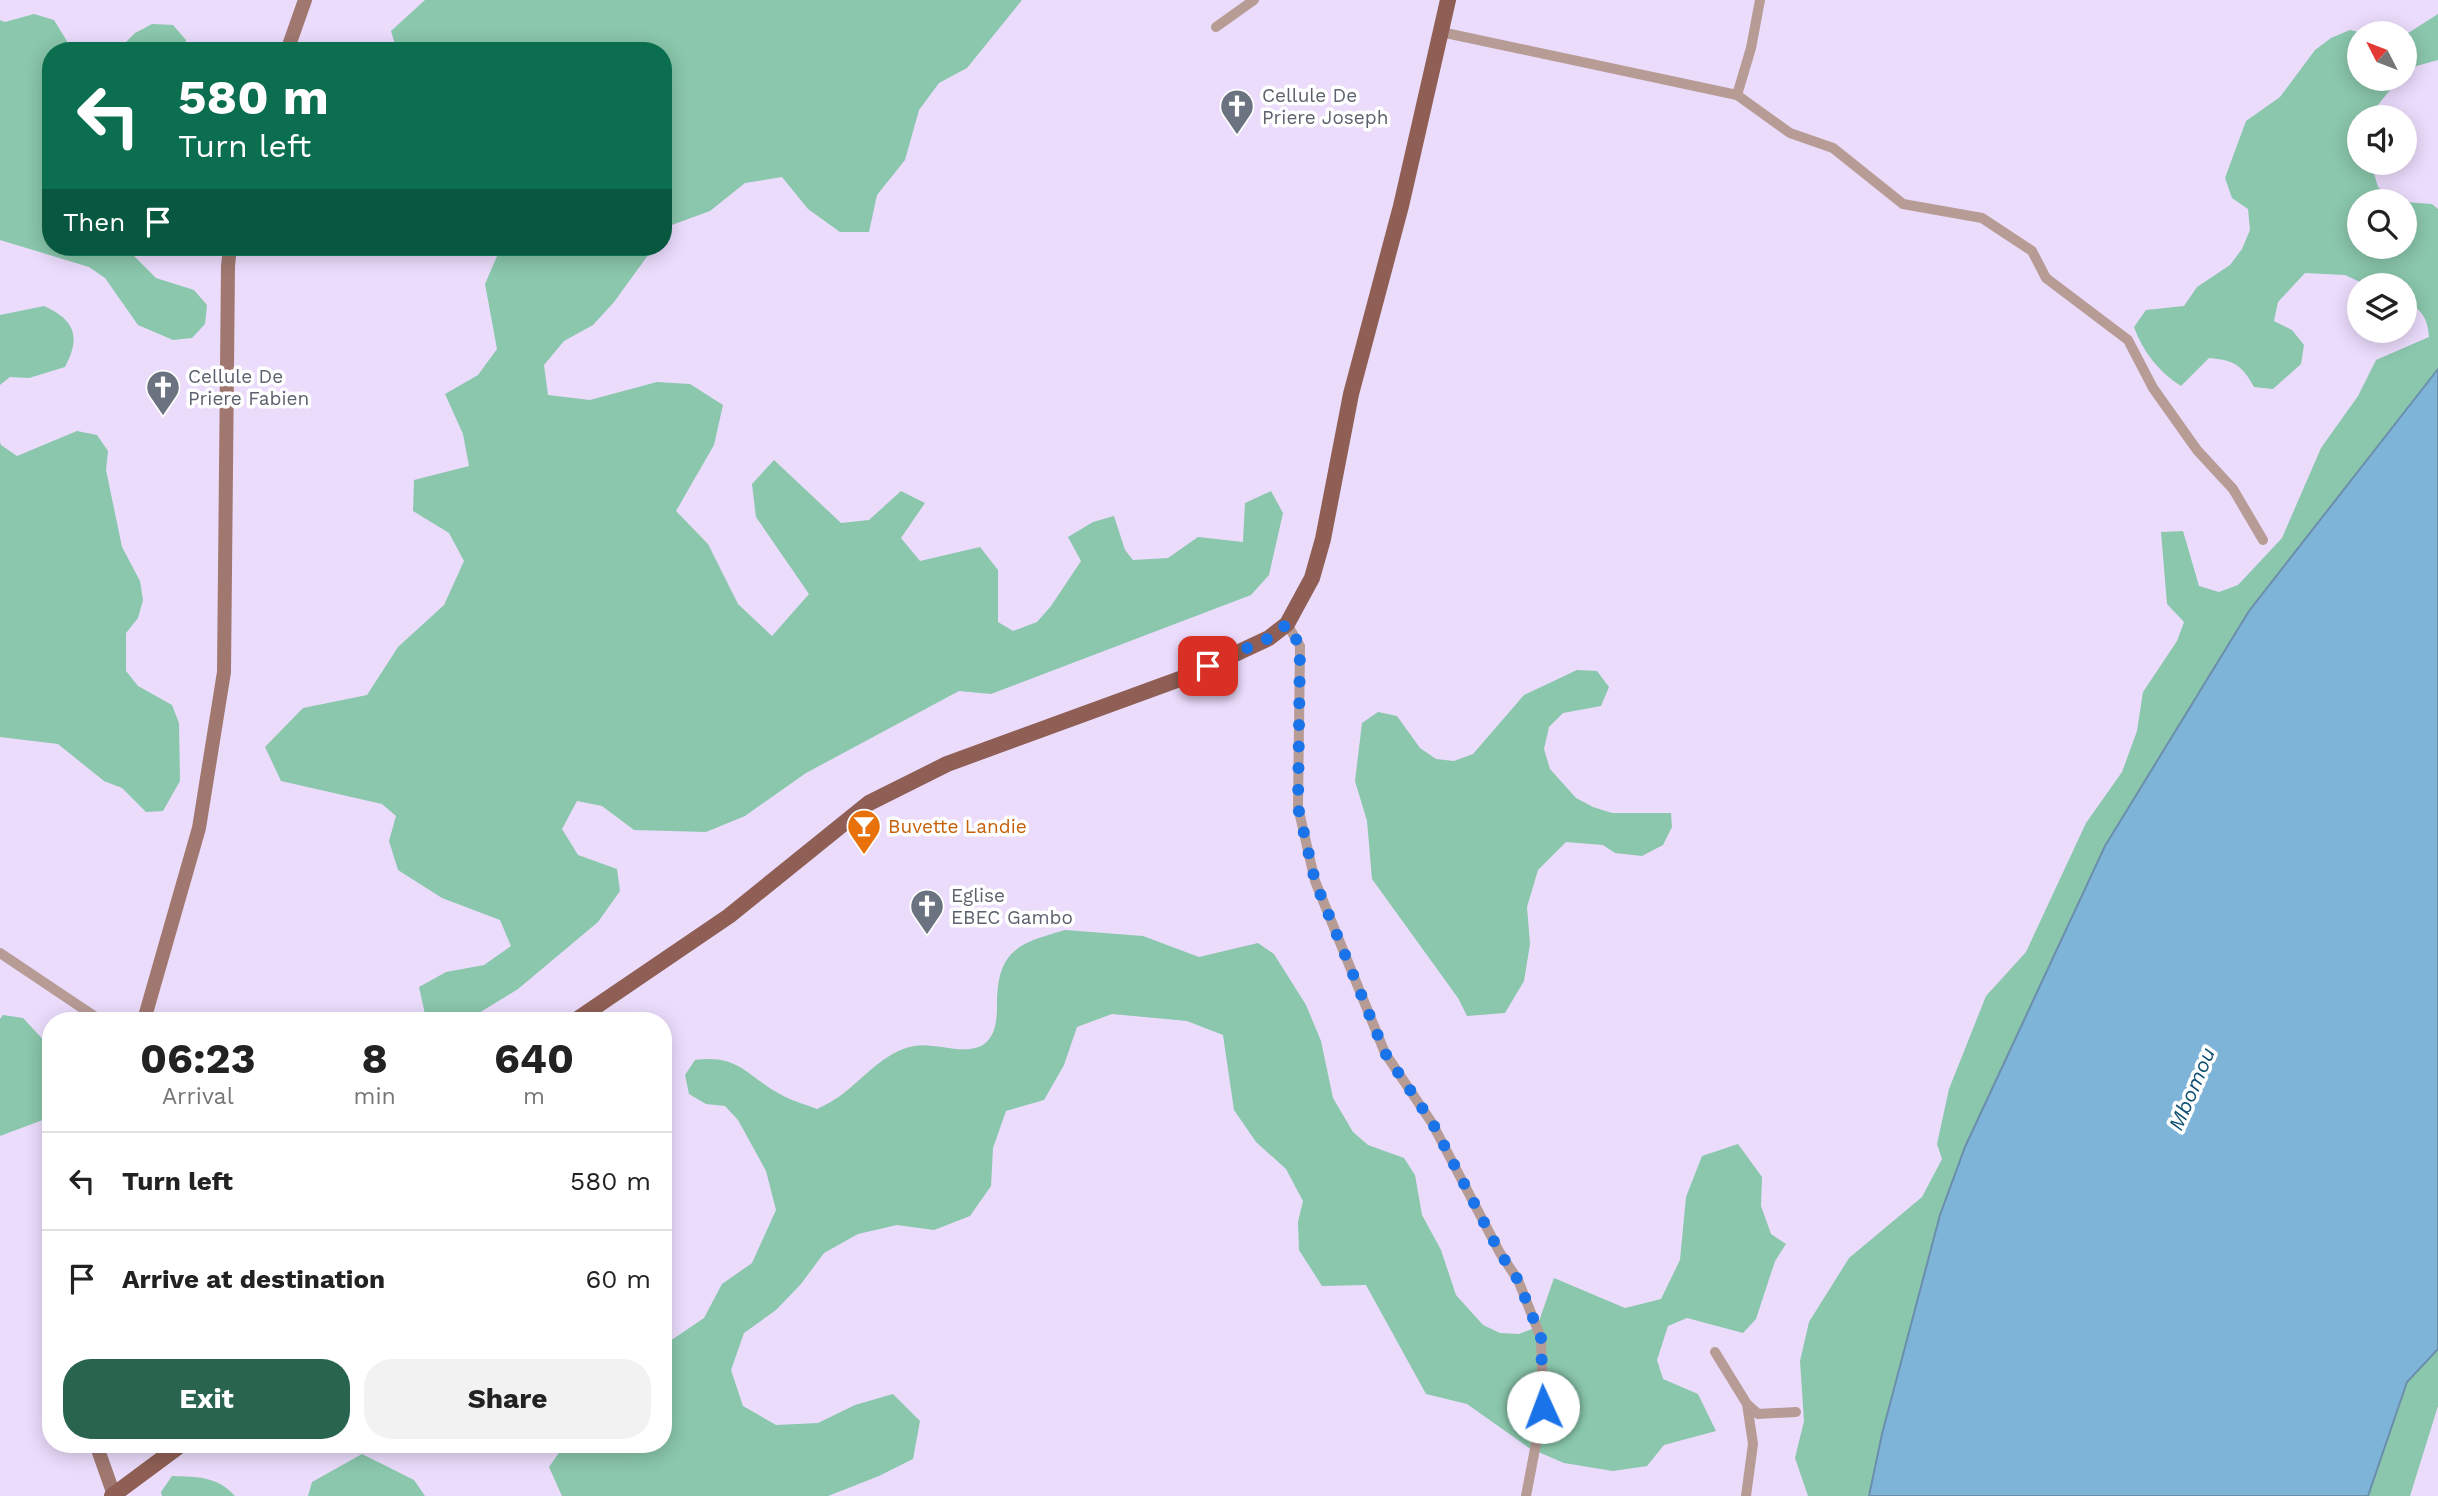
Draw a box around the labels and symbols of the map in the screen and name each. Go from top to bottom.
north arrow [2347,21,2417,91]
place label: Cellule De Priere Joseph [1262,84,1388,129]
church icon: Cellule De Priere Joseph [1218,87,1256,136]
place label: Cellule De Priere Fabien [188,365,309,410]
church icon: Cellule De Priere Fabien [144,368,182,417]
pin [1178,636,1238,696]
bar icon: Buvette Landie [845,807,883,856]
place label: Buvette Landie [888,815,1027,838]
place label: Eglise EBEC Gambo [951,884,1073,929]
church icon: Eglise EBEC Gambo [908,887,946,936]
water label: Mbomou [2163,1044,2220,1134]
position arrow [1506,1370,1580,1444]

